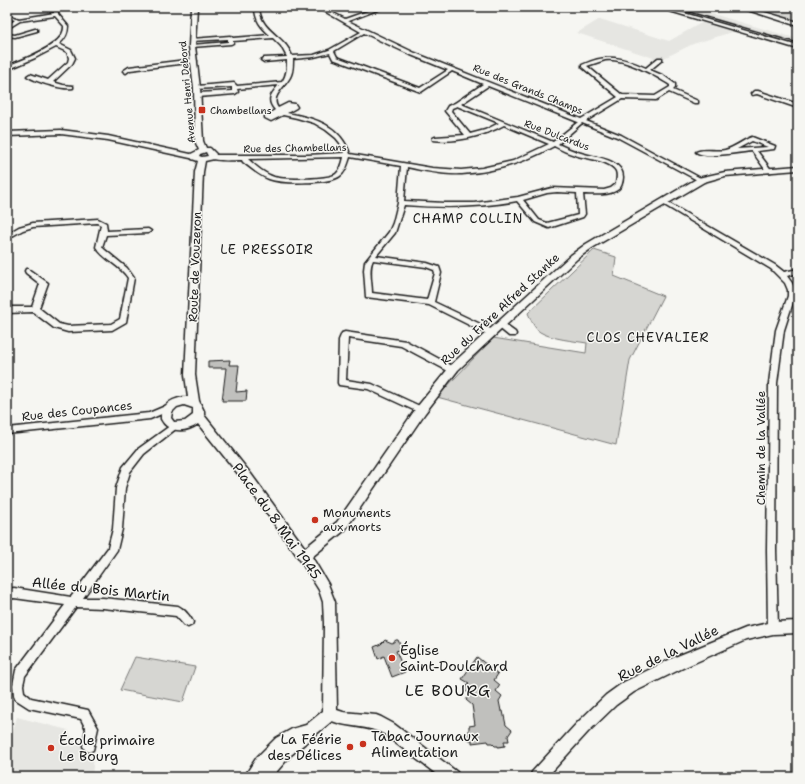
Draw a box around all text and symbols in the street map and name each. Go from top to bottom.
street label: Avenue Henri Debord [176,40,198,144]
street label: Rue des Grands Champs [471,61,585,117]
place label: Chambellans [210,104,272,117]
marker: Chambellans [197,105,207,115]
street label: Rue Dulcardus [523,117,592,153]
street label: Rue des Chambellans [243,141,347,155]
district label: CHAMP COLLIN [413,210,523,227]
street label: Route de Vouzeron [185,212,205,322]
district label: LE PRESSOIR [220,241,314,258]
street label: Rue du Frère Alfred Stanke [437,249,563,368]
district label: CLOS CHEVALIER [586,329,710,346]
street label: Chemin de la Vallée [753,390,769,505]
street label: Rue des Coupances [21,397,133,425]
street label: Place du 8 Mai 1945 [229,459,325,583]
place label: Monuments aux morts [323,505,391,535]
marker: Monuments aux morts [310,515,320,525]
street label: Allée du Bois Martin [31,573,171,605]
street label: Rue de la Vallée [615,621,721,685]
place label: Église Saint-Doulchard [400,641,508,675]
marker: Église Saint-Doulchard [387,653,397,663]
district label: LE BOURG [405,680,491,701]
place label: Tabac Journaux Alimentation [371,727,479,761]
place label: La Féérie des Délices [268,730,342,764]
place label: École primaire Le Bourg [59,731,155,765]
marker: Tabac Journaux Alimentation [358,739,368,749]
marker: La Féérie des Délices [345,742,355,752]
marker: École primaire Le Bourg [46,743,56,753]

